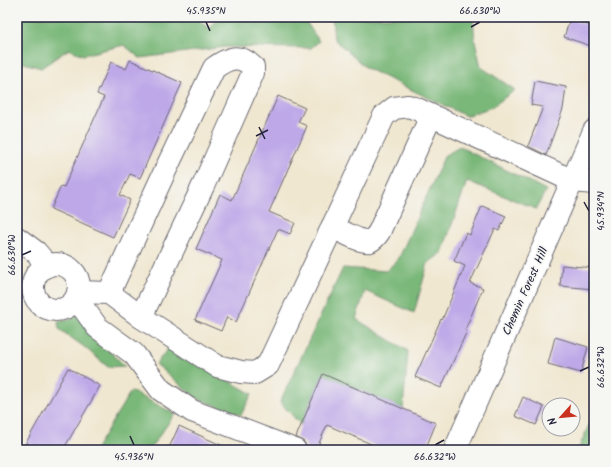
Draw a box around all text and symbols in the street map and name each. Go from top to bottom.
text: 45.935°N [186,3,226,19]
text: 66.630°W [460,3,501,19]
text: 45.934°N [593,191,609,231]
text: 66.630°W [4,234,20,275]
street label: Chemin Forest Hill [497,244,553,338]
text: 66.632°W [593,346,609,388]
north arrow [541,397,581,437]
text: N [543,414,563,428]
text: 45.936°N [114,449,154,465]
text: 66.632°W [414,449,456,465]

